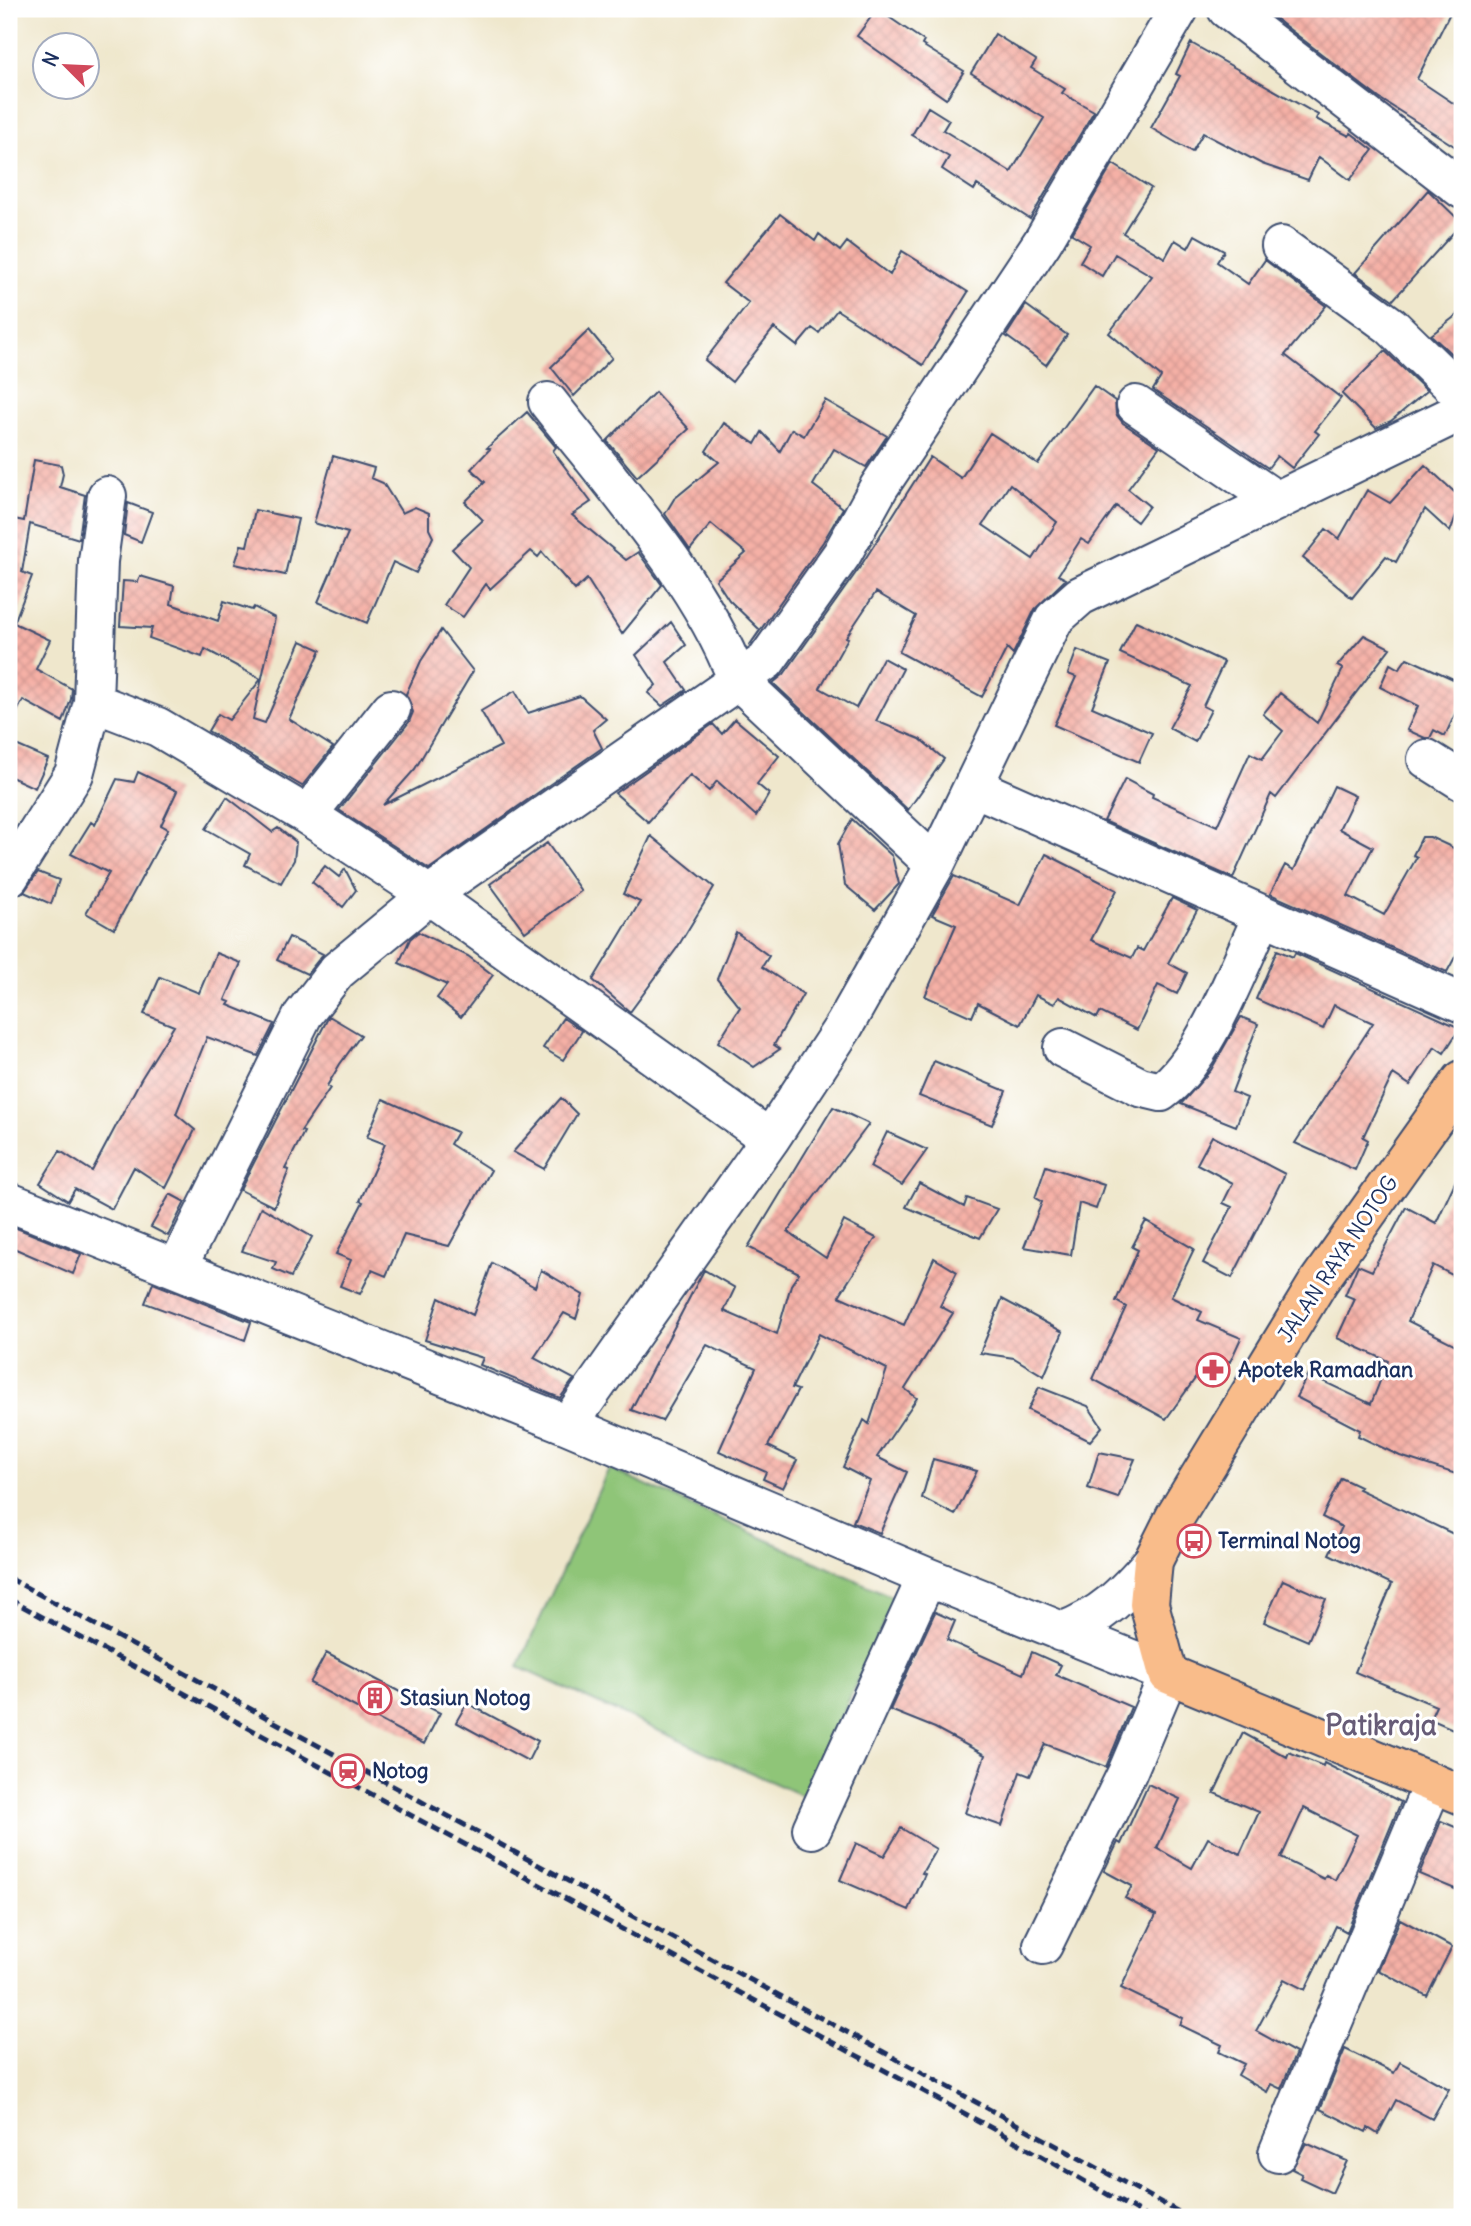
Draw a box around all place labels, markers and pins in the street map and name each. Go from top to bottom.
pharmacy icon: Apotek Ramadhan [1194,1351,1232,1389]
place label: Apotek Ramadhan [1238,1356,1413,1383]
bus stop icon: Terminal Notog [1175,1522,1213,1560]
place label: Terminal Notog [1218,1527,1361,1554]
building icon: Stasiun Notog [356,1679,394,1717]
place label: Stasiun Notog [400,1684,531,1711]
station icon: Notog [329,1752,367,1790]
place label: Notog [372,1757,429,1784]

